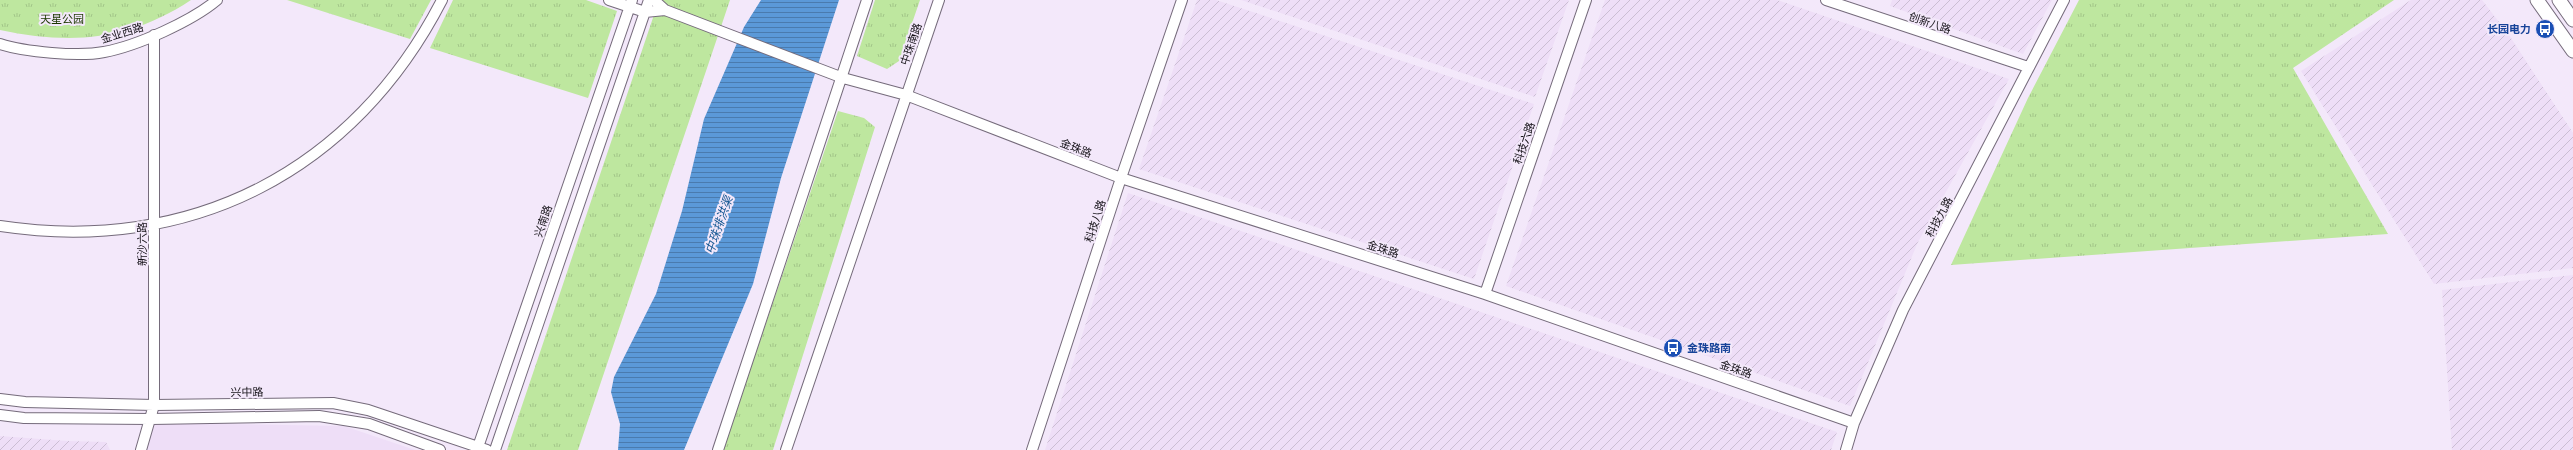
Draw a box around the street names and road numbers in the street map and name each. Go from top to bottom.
street label: 创新八路 [1907,9,1953,37]
street label: 金业西路 [99,20,145,46]
street label: 中珠南路 [897,21,925,67]
street label: 科技六路 [1510,120,1538,166]
street label: 金珠路 [1058,136,1094,160]
street label: 科技九路 [1922,194,1956,240]
street label: 科技八路 [1082,198,1108,244]
street label: 兴南路 [531,203,555,239]
street label: 新沙六路 [135,222,149,266]
street label: 金珠路 [1365,237,1401,261]
street label: 金珠路 [1718,357,1754,381]
street label: 兴中路 [230,385,264,399]

